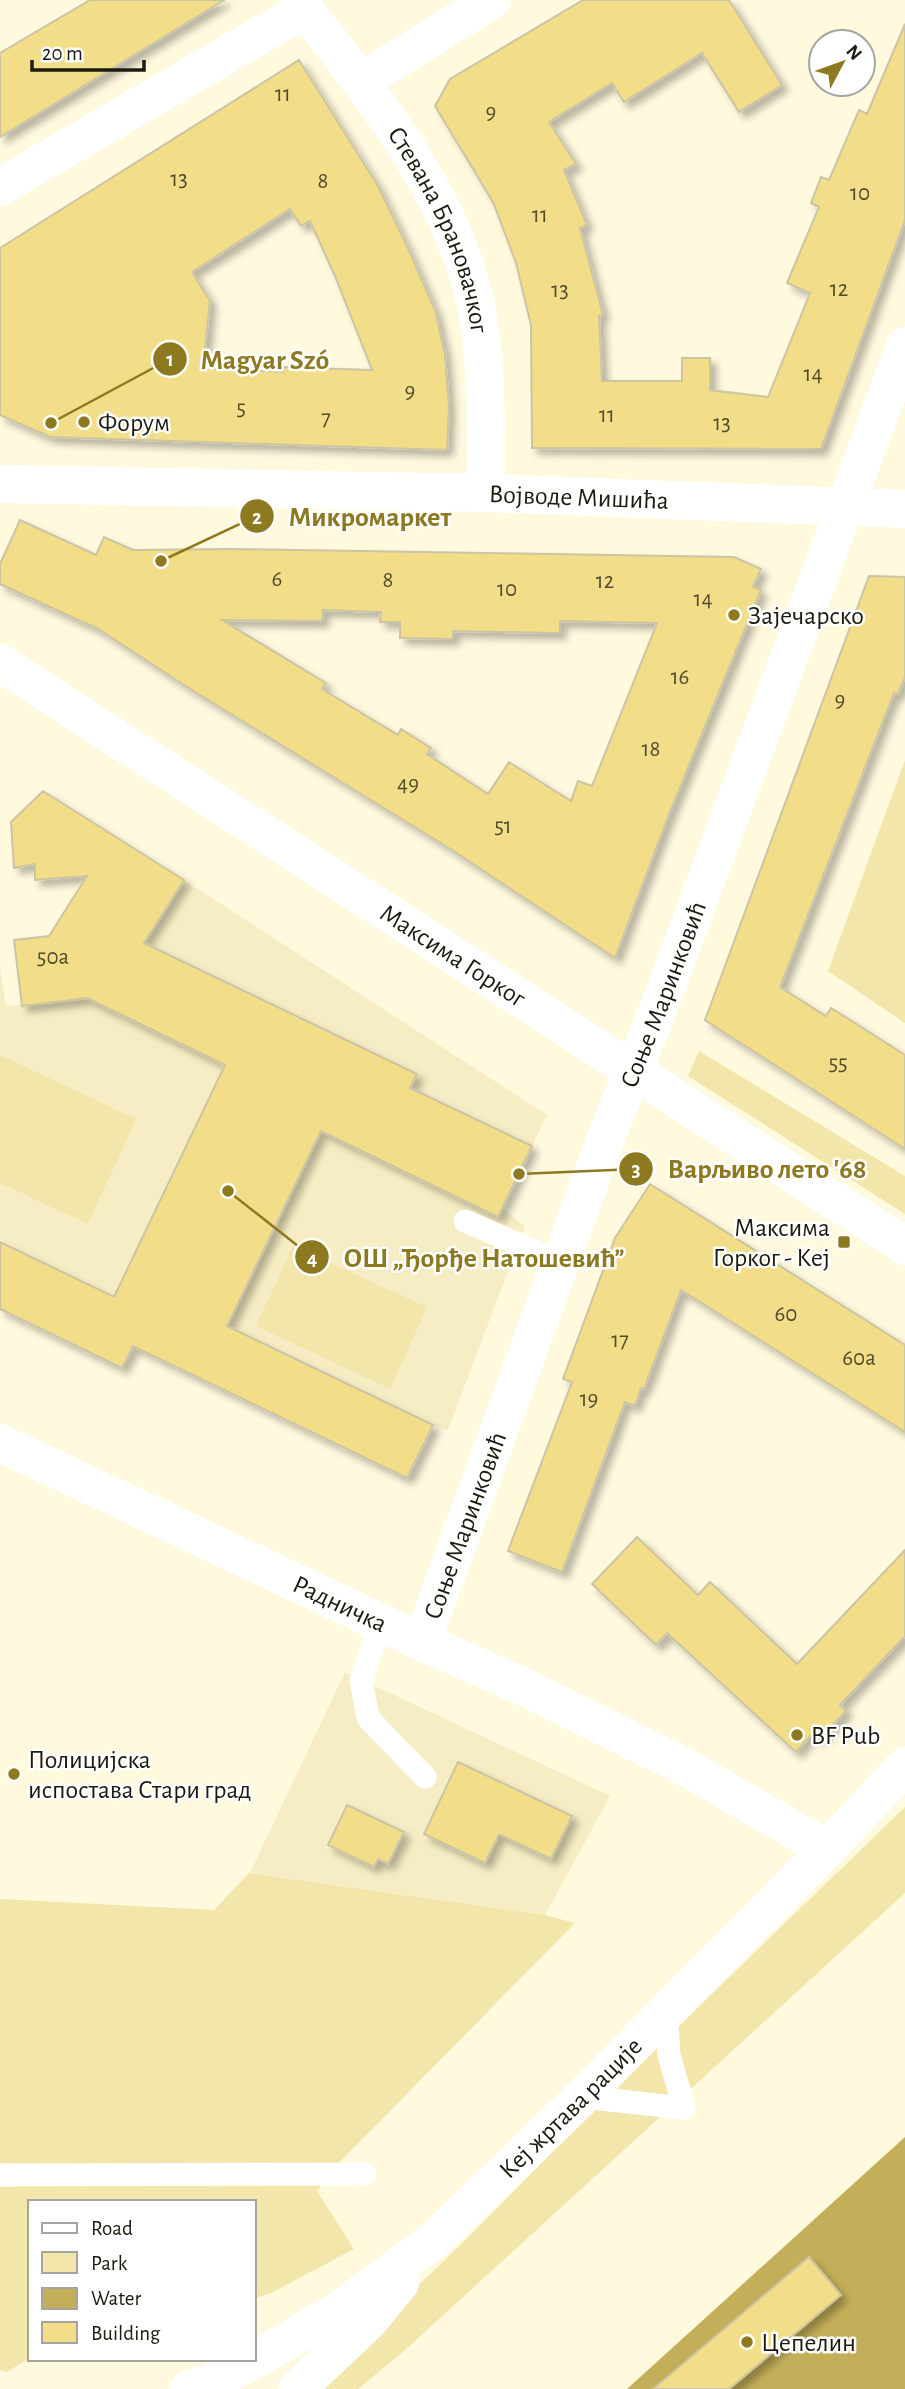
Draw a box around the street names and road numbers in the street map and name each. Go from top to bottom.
street label: Стевана Брановачког [383,122,492,336]
street label: Војводе Мишића [488,481,669,514]
street label: Соње Маринковић [616,898,711,1092]
street label: Максима Горког [375,899,531,1013]
street label: Соње Маринковић [419,1429,511,1623]
street label: Радничка [289,1571,391,1638]
street label: Кеј жртава рације [494,2033,647,2184]

